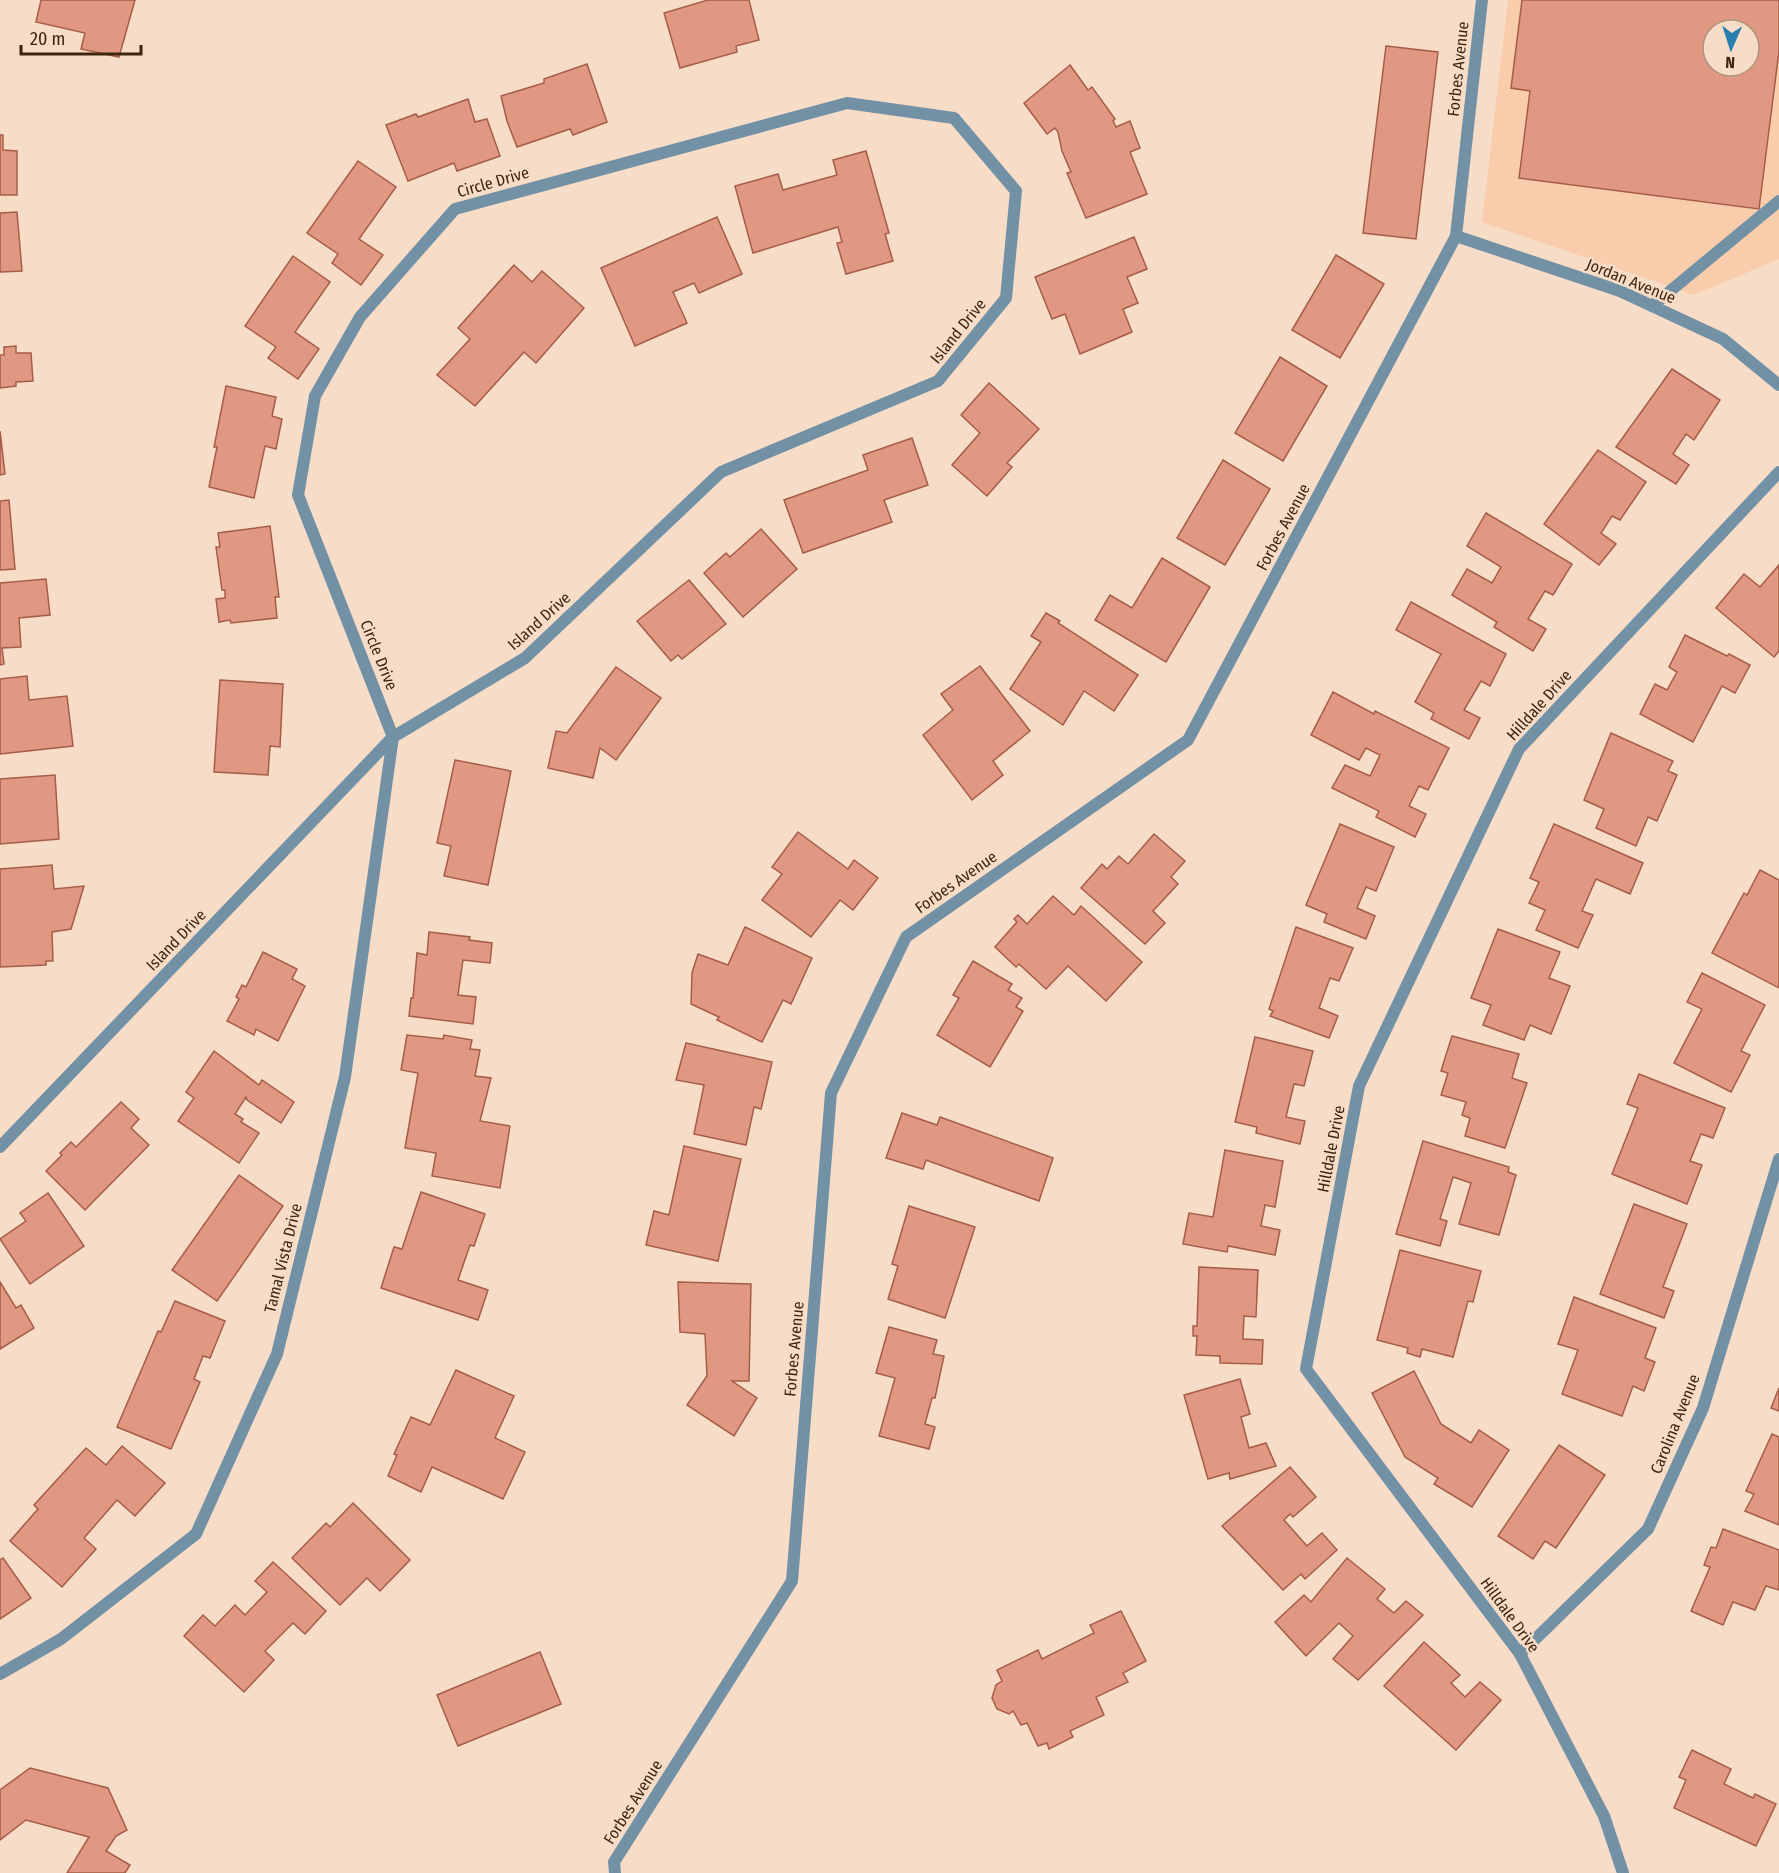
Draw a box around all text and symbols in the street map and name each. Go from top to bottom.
scale bar [21,18,141,56]
north arrow [1701,18,1761,78]
street label: Forbes Avenue [1444,20,1472,118]
text: 20 m [30,28,65,50]
text: N [1725,53,1736,72]
street label: Circle Drive [455,163,531,201]
street label: Jordan Avenue [1584,254,1679,308]
street label: Island Drive [926,295,990,367]
street label: Forbes Avenue [1252,480,1314,574]
street label: Island Drive [504,588,574,654]
street label: Circle Drive [356,617,402,693]
street label: Hilldale Drive [1502,666,1576,744]
street label: Forbes Avenue [911,847,1001,917]
street label: Island Drive [142,905,210,975]
street label: Hilldale Drive [1313,1104,1349,1194]
street label: Tamal Vista Drive [260,1201,306,1315]
street label: Forbes Avenue [780,1300,808,1397]
street label: Carolina Avenue [1646,1371,1704,1477]
street label: Hilldale Drive [1476,1574,1544,1656]
street label: Forbes Avenue [600,1756,666,1848]

